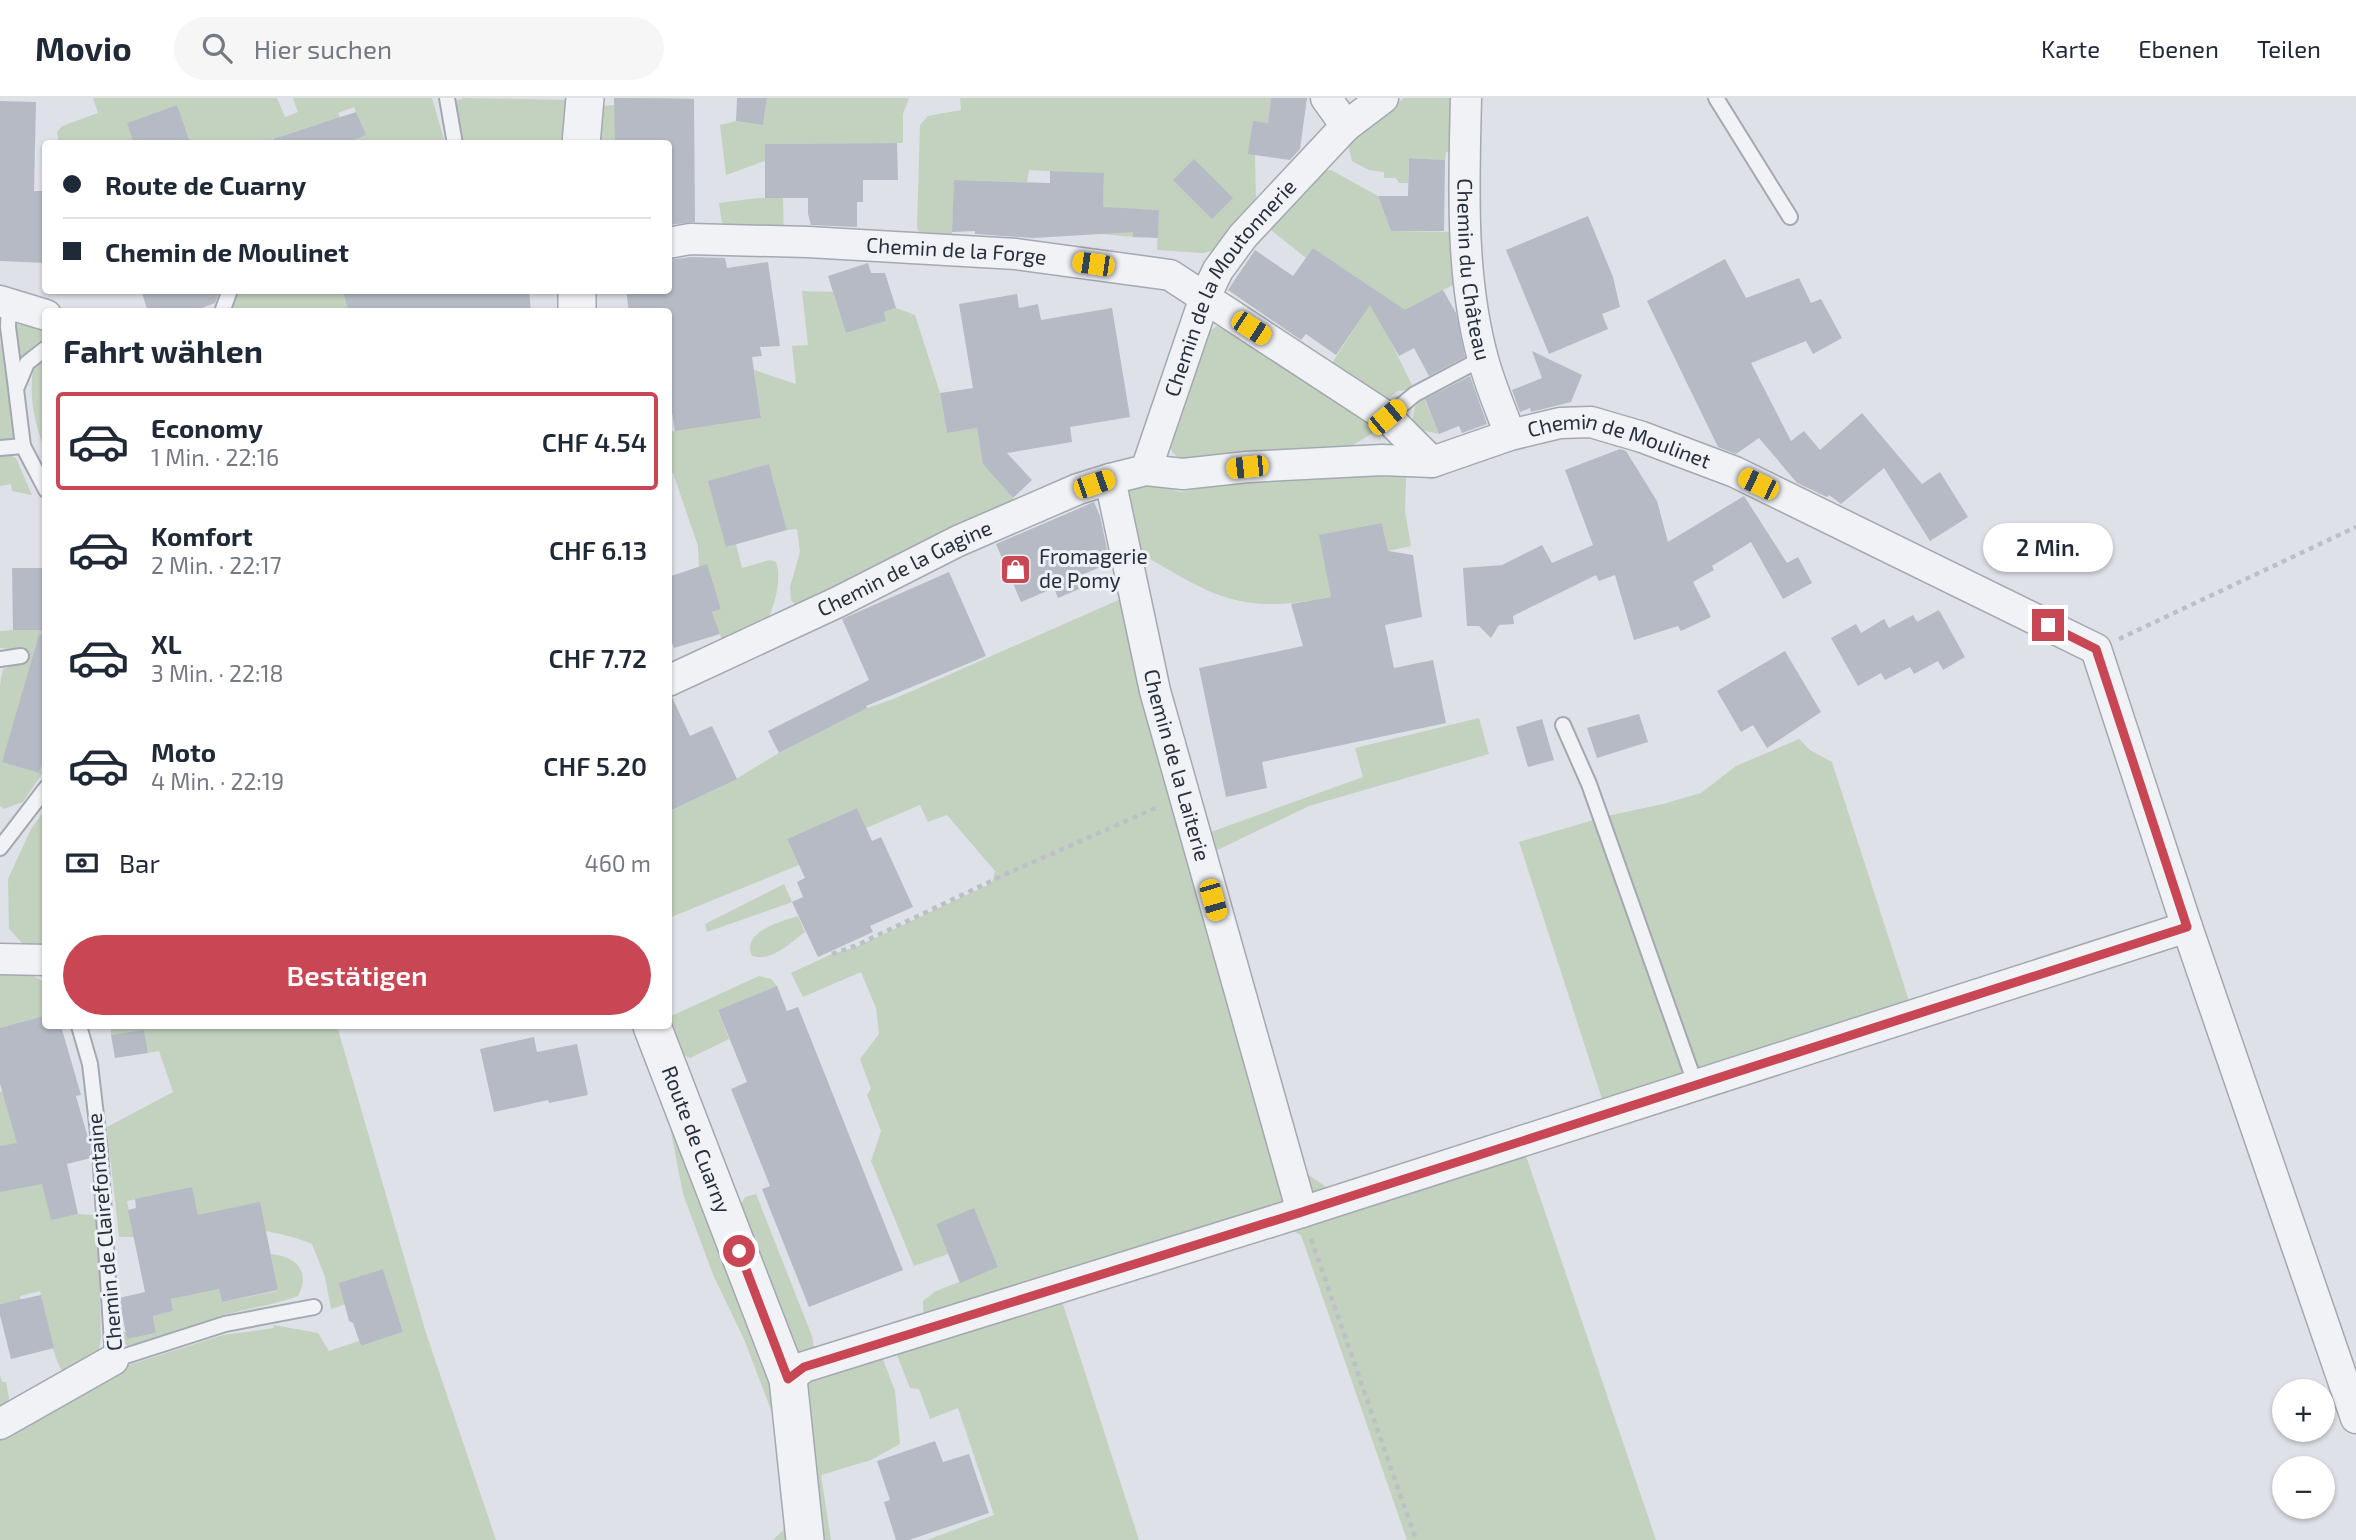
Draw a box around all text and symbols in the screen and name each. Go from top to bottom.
search box [174,17,664,80]
text: Movio [35,28,132,68]
icon: search [198,29,236,67]
text: Hier suchen [254,33,392,64]
text: Karte [2041,34,2100,63]
text: Ebenen [2138,34,2219,63]
text: Teilen [2257,34,2321,63]
text: Route de Cuarny [105,169,306,200]
street label: Chemin de la Moutonnerie [1158,173,1301,399]
street label: Chemin du Château [1453,178,1497,363]
street label: Chemin de la Forge [866,231,1048,269]
text: Chemin de Moulinet [105,236,349,267]
car [1071,251,1116,277]
car [1228,308,1275,348]
text: Fahrt wählen [63,331,263,369]
car [1365,395,1410,439]
street label: Chemin de Moulinet [1525,407,1715,473]
icon: car [67,410,130,473]
text: Economy [151,412,263,443]
text: CHF 4.54 [542,426,647,457]
text: 1 Min. · 22:16 [151,443,279,471]
car [1226,454,1269,480]
car [1735,465,1782,503]
car [1071,467,1118,501]
street label: Chemin de la Gagine [813,514,995,621]
icon: car [67,518,130,581]
text: Komfort [151,520,253,551]
callout: 2 Min. [1983,524,2113,573]
text: 2 Min. [2016,533,2080,561]
text: CHF 6.13 [549,534,647,565]
place label: Fromagerie de Pomy [1039,543,1148,592]
text: 2 Min. · 22:17 [151,551,281,579]
shop icon: Fromagerie de Pomy [999,552,1033,586]
route end [2032,609,2064,641]
icon: car [67,626,130,689]
text: XL [151,628,182,659]
text: CHF 7.72 [549,642,647,673]
text: 3 Min. · 22:18 [151,659,284,687]
street label: Chemin de la Laiterie [1140,667,1216,864]
icon: car [67,734,130,797]
text: Moto [151,736,216,767]
text: CHF 5.20 [543,750,647,781]
text: 4 Min. · 22:19 [151,767,284,795]
icon: cash [63,844,101,882]
text: Bar [119,847,160,878]
text: 460 m [585,849,651,877]
car [1198,877,1229,923]
button: Bestätigen [63,935,651,1015]
street label: Route de Cuarny [658,1062,737,1217]
street label: Chemin de Clairefontaine [81,1112,126,1352]
route start [723,1235,755,1267]
map controls [2272,1379,2335,1519]
button: + [2272,1379,2335,1442]
button: − [2272,1456,2335,1519]

